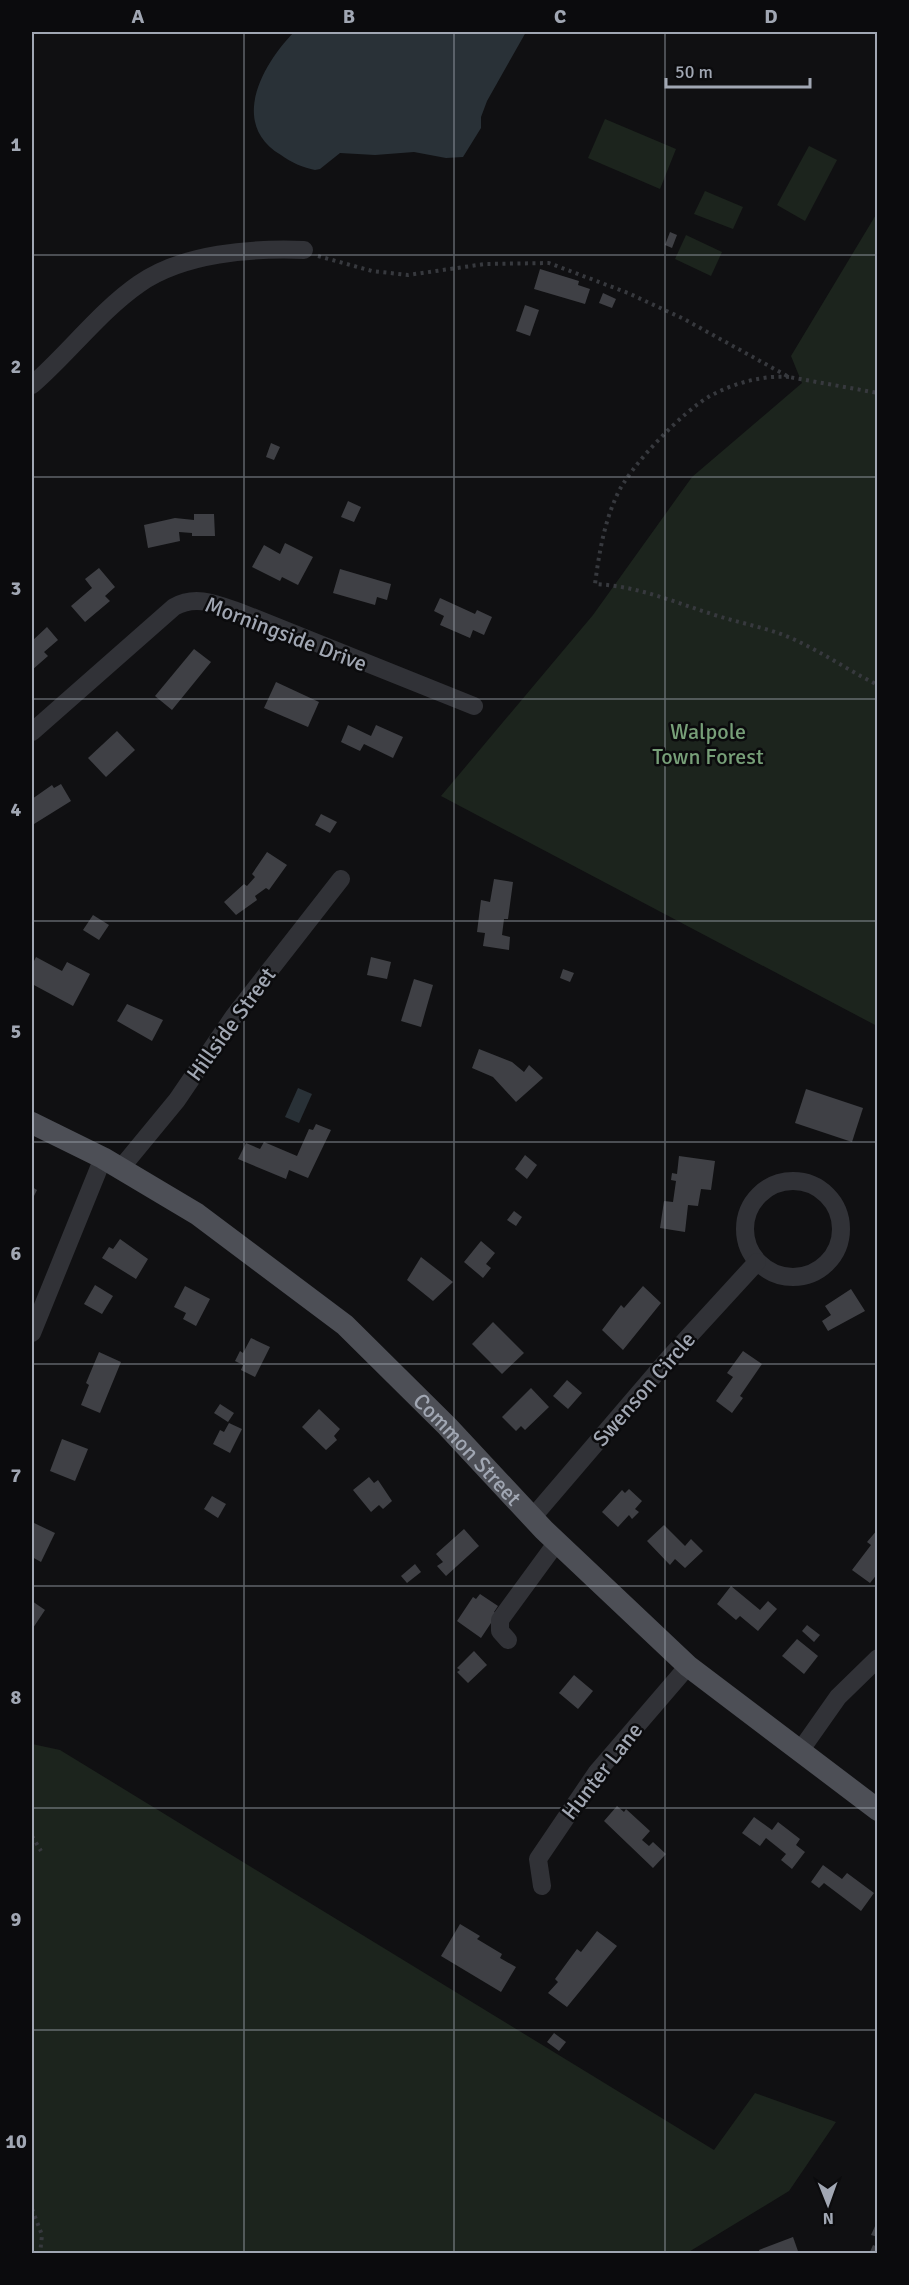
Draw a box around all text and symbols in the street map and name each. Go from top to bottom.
text: A [132,4,145,29]
text: B [343,4,355,29]
text: C [554,4,566,29]
text: D [764,4,778,29]
scale bar [666,51,810,89]
text: 50 m [675,61,713,83]
text: 1 [11,132,22,157]
text: 2 [11,354,21,379]
text: 3 [11,576,21,601]
street label: Morningside Drive [201,591,371,677]
park label: Walpole Town Forest [652,718,764,770]
text: 4 [11,797,22,822]
street label: Hillside Street [181,962,281,1086]
text: 5 [11,1019,21,1044]
text: 6 [11,1241,22,1266]
street label: Swenson Circle [587,1326,701,1452]
street label: Common Street [408,1387,528,1511]
text: 7 [11,1463,22,1488]
text: 8 [11,1685,22,1710]
street label: Hunter Lane [556,1717,648,1825]
text: 9 [11,1907,22,1932]
text: 10 [5,2129,27,2154]
north arrow [798,2174,858,2234]
text: N [823,2208,834,2228]

